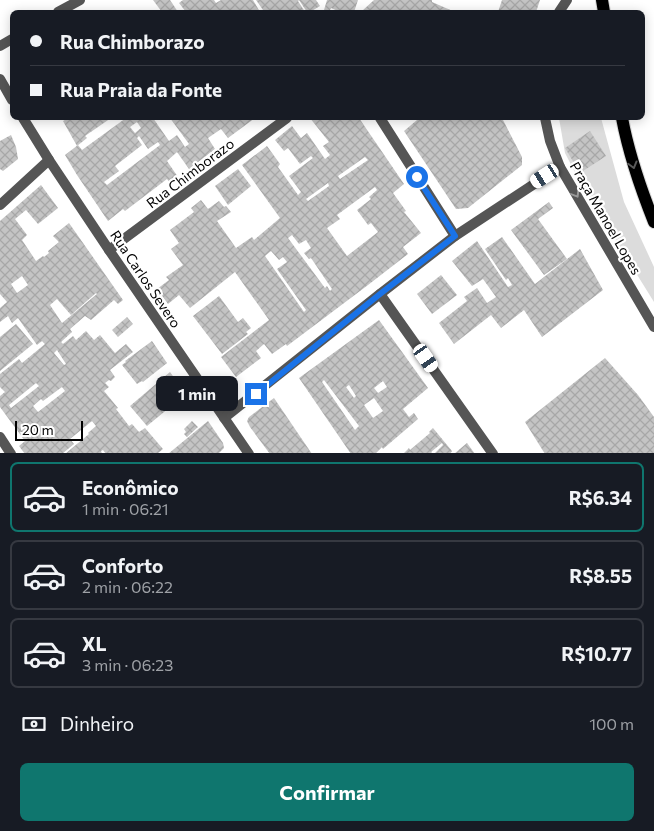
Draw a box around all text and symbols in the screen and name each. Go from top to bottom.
text: Rua Chimborazo [60,30,205,53]
text: Rua Praia da Fonte [60,78,222,101]
street label: Rua Chimborazo [143,135,237,211]
street label: Praça Manoel Lopes [567,159,645,277]
one-way arrow [628,160,638,168]
car [528,162,561,190]
route start [406,166,428,188]
one-way arrow [570,189,580,198]
street label: Rua Carlos Severo [107,227,185,331]
car [411,341,440,375]
callout: 1 min [156,376,238,412]
route end [245,383,267,405]
text: 1 min [178,384,216,403]
scale bar [15,418,82,442]
text: 20 m [22,421,54,438]
icon: car [22,475,67,520]
text: Econômico [82,476,179,499]
text: R$6.34 [569,486,632,509]
text: 1 min · 06:21 [82,499,169,518]
icon: car [22,553,67,598]
text: Conforto [82,554,163,577]
text: R$8.55 [569,564,632,587]
text: 2 min · 06:22 [82,577,173,596]
icon: car [22,631,67,676]
text: XL [82,632,107,655]
text: R$10.77 [561,642,632,665]
text: 3 min · 06:23 [82,655,173,674]
icon: cash [20,710,48,738]
text: Dinheiro [60,712,134,735]
text: 100 m [589,714,634,733]
button: Confirmar [20,763,634,821]

